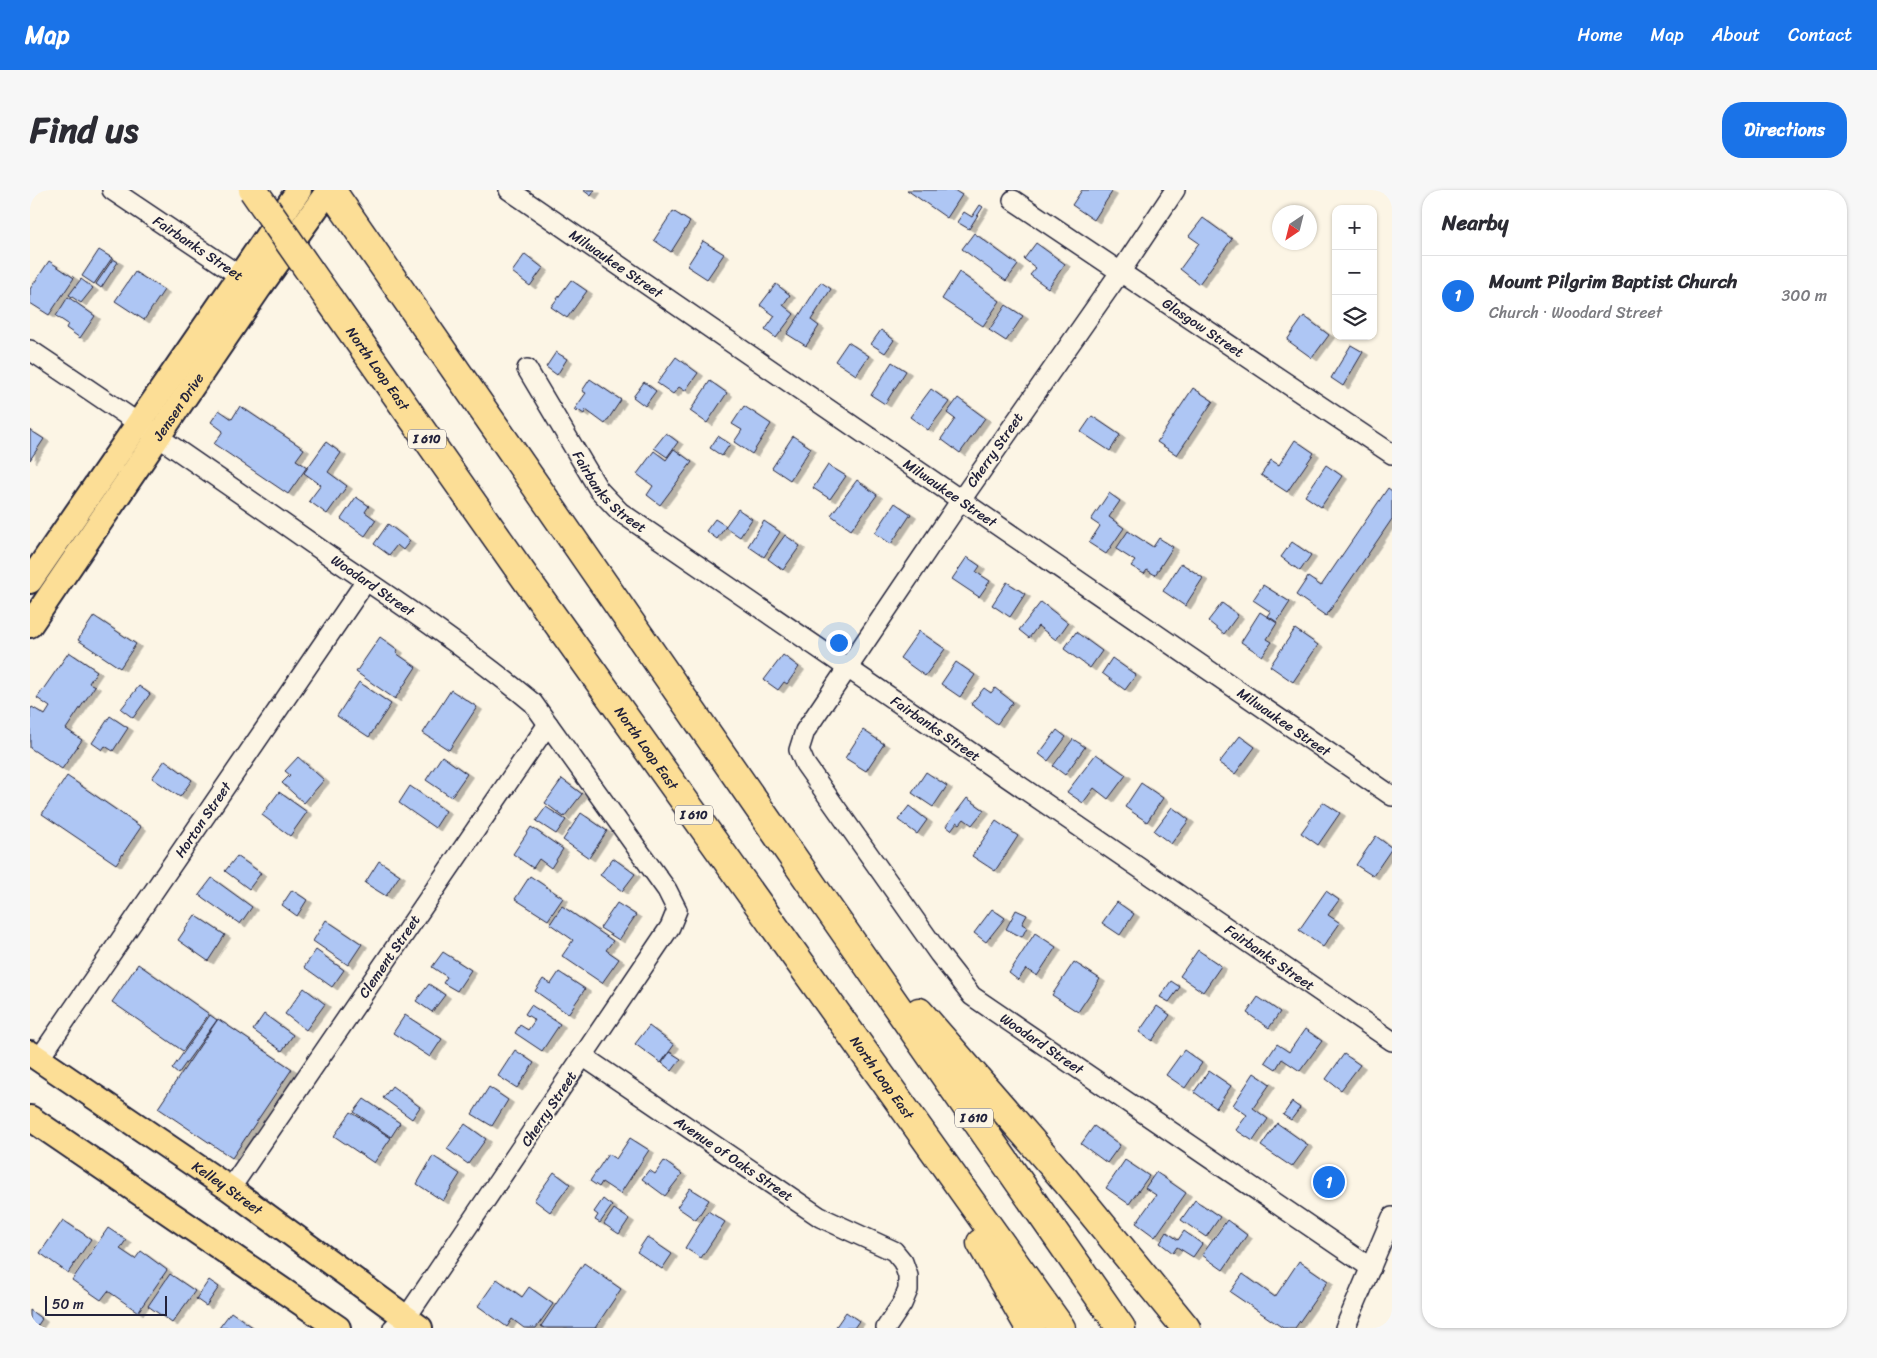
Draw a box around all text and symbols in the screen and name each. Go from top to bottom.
text: Map [25,14,69,56]
text: Home [1578,19,1623,51]
text: Map [1651,19,1684,51]
text: About [1712,19,1760,51]
text: Contact [1788,19,1852,51]
text: Find us [30,99,138,161]
button: Directions [1722,102,1847,158]
text: Nearby [1442,204,1508,242]
north arrow [1272,205,1317,250]
map controls [1332,205,1377,340]
button: + [1332,205,1377,250]
street label: Fairbanks Street [148,208,249,288]
street label: Milwaukee Street [564,222,669,306]
button: − [1332,250,1377,295]
text: Mount Pilgrim Baptist Church [1489,265,1737,298]
text: 1 [1455,281,1461,310]
text: 300 m [1782,281,1827,310]
street label: Glasgow Street [1157,291,1249,364]
button: layers [1332,295,1377,340]
text: Church · Woodard Street [1489,298,1662,327]
street label: North Loop East [339,321,417,417]
street label: Jensen Drive [146,367,211,447]
street label: Cherry Street [960,407,1030,493]
road number: I 610 [408,430,446,448]
street label: Fairbanks Street [566,446,652,539]
street label: Milwaukee Street [898,451,1003,535]
street label: Woodard Street [326,548,421,624]
your location [826,630,852,656]
street label: Milwaukee Street [1232,681,1337,764]
street label: Fairbanks Street [886,688,986,768]
street label: North Loop East [608,701,686,796]
street label: Horton Street [168,775,239,863]
road number: I 610 [675,806,713,824]
street label: Clement Street [352,909,427,1003]
street label: Fairbanks Street [1220,917,1320,997]
street label: Woodard Street [995,1006,1090,1082]
street label: North Loop East [843,1030,922,1126]
street label: Cherry Street [514,1066,584,1152]
street label: Avenue of Oaks Street [668,1108,799,1208]
road number: I 610 [955,1108,993,1128]
street label: Kelley Street [187,1154,269,1222]
pin: 1 [1313,1163,1345,1201]
text: 50 m [52,1292,84,1317]
scale bar [45,1293,168,1316]

